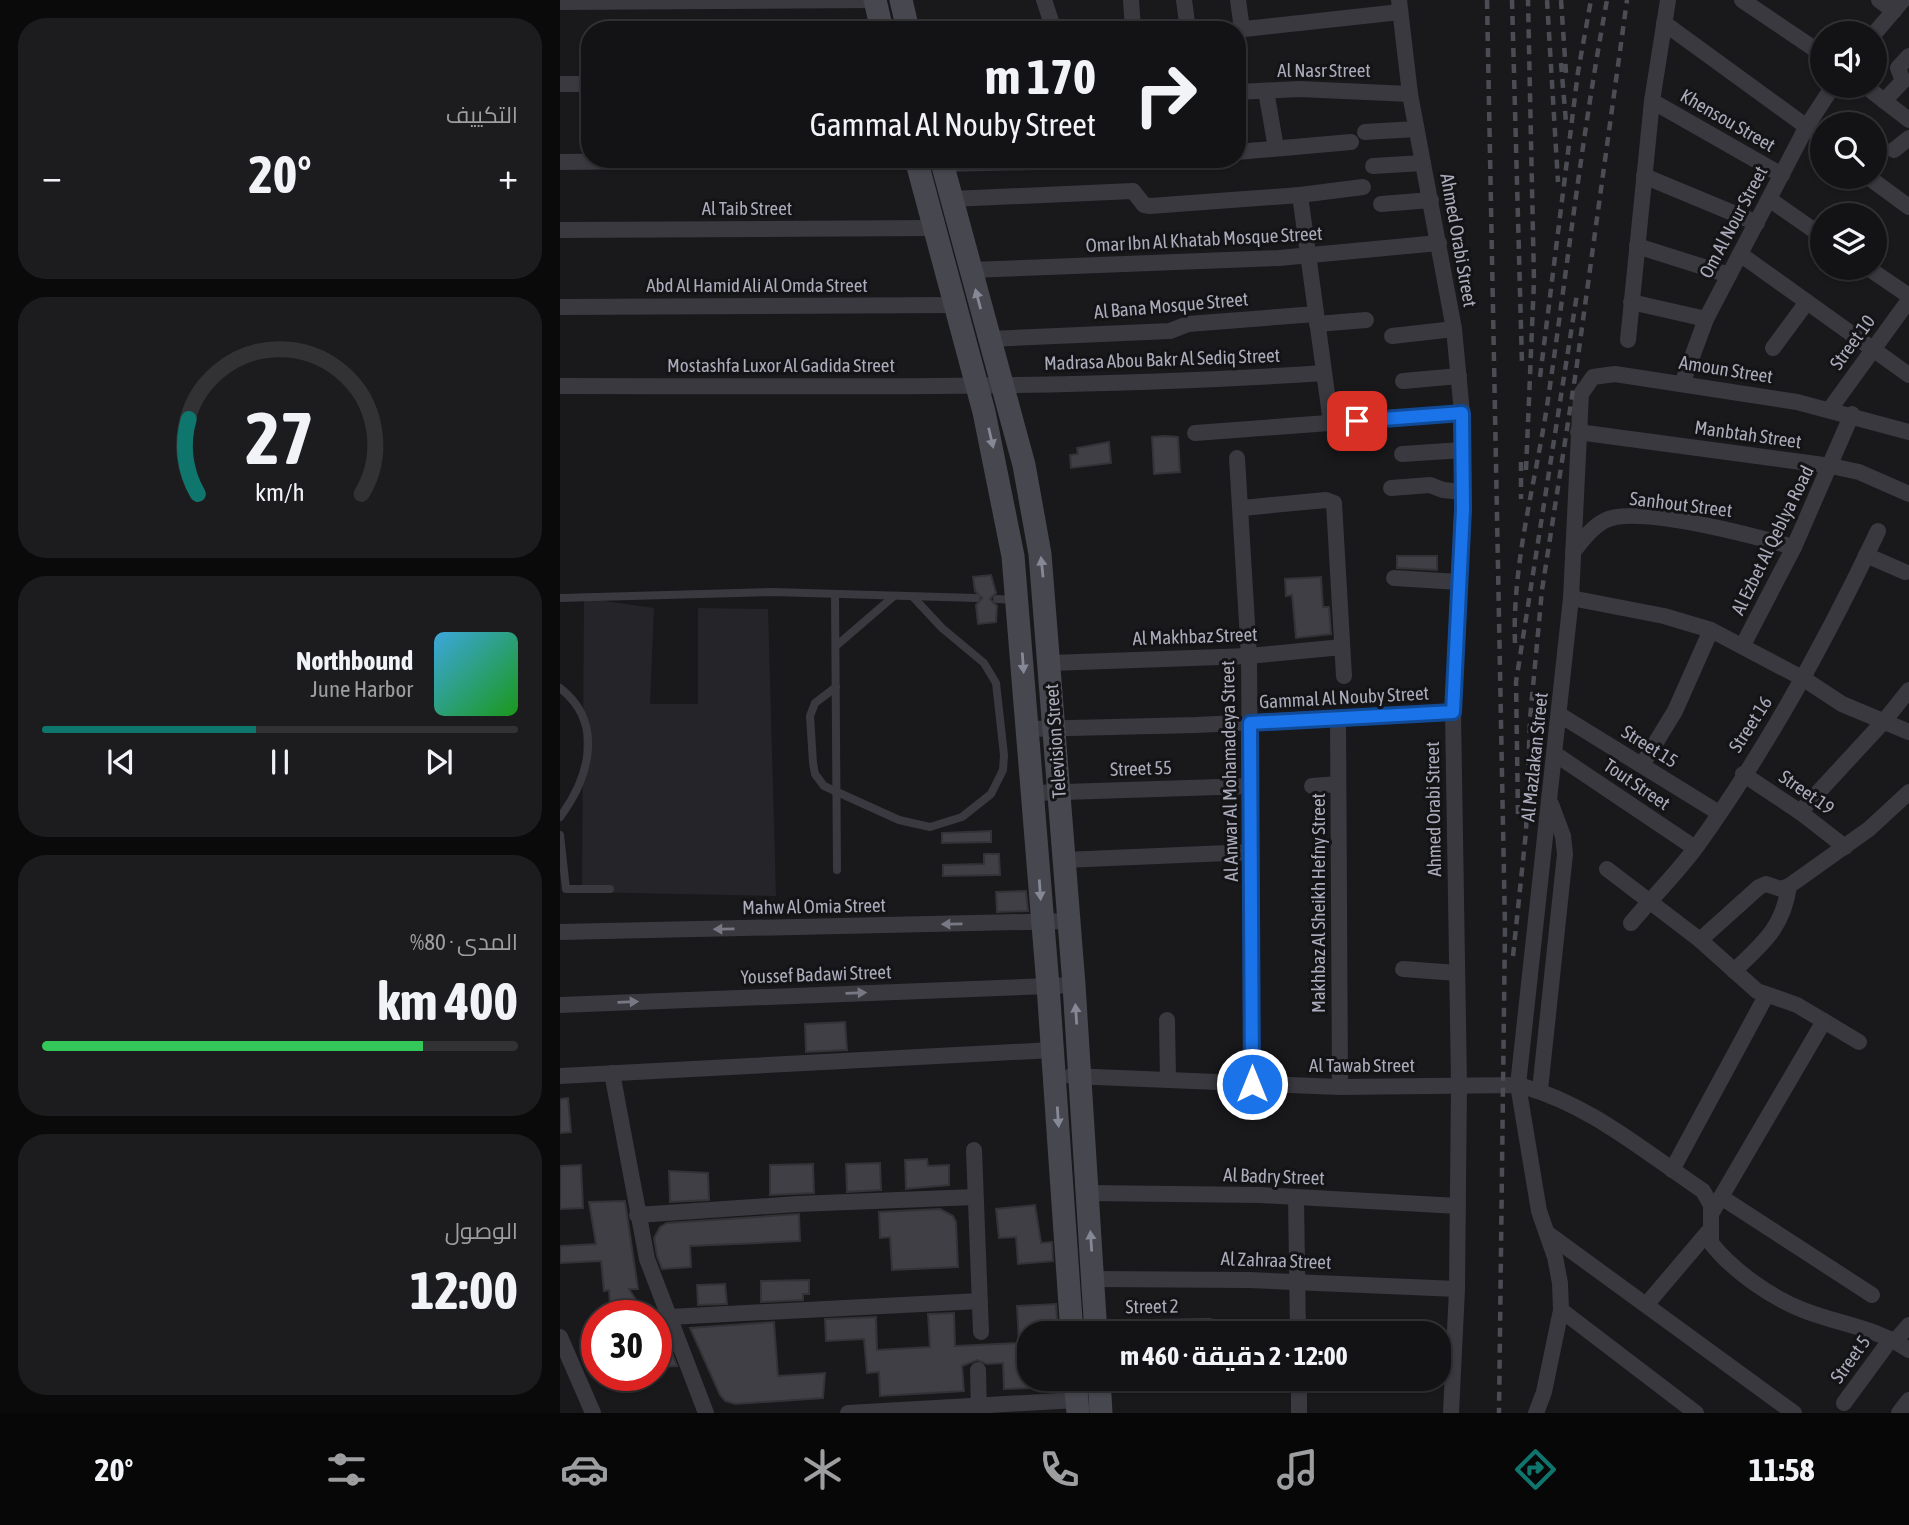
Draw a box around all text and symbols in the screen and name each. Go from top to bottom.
map controls [1810,21,1887,280]
button: sound [1810,21,1887,98]
text: 170 m [985,48,1096,104]
icon: right [1120,49,1211,140]
street label: Al Nasr Street [1277,59,1371,81]
street label: Khensou Street [1677,84,1779,156]
text: التكييف [446,102,518,128]
text: Gammal Al Nouby Street [810,106,1096,143]
button: search [1810,112,1887,189]
text: 20° [248,144,312,204]
text: − [42,154,62,197]
text: + [498,154,518,197]
street label: Om Al Nour Street [1694,162,1772,282]
street label: Ahmed Orabi Street [1436,172,1482,308]
street label: Al Taib Street [702,197,792,219]
button: layers [1810,203,1887,280]
street label: Omar Ibn Al Khatab Mosque Street [1085,222,1323,256]
street label: Abd Al Hamid Ali Al Omda Street [646,274,868,296]
street label: Al Bana Mosque Street [1093,287,1249,323]
one-way arrow [972,288,982,309]
street label: Street 10 [1825,310,1879,374]
street label: Madrasa Abou Bakr Al Sediq Street [1044,344,1280,374]
street label: Amoun Street [1678,351,1774,387]
street label: Mostashfa Luxor Al Gadida Street [667,354,895,376]
pin [1327,391,1387,451]
text: 27 [246,396,314,479]
icon: arrive [1338,402,1376,440]
street label: Manbtah Street [1693,416,1803,452]
one-way arrow [985,427,996,449]
street label: Al Ezbet Al Qeblya Road [1726,462,1818,618]
text: km/h [255,477,305,505]
street label: Sanhout Street [1628,487,1734,521]
one-way arrow [1036,556,1047,578]
street label: Al Makhbaz Street [1132,623,1258,649]
text: Northbound [296,646,413,676]
one-way arrow [1018,652,1029,674]
street label: Al Anwar Al Mohamadeya Street [1216,660,1242,882]
text: June Harbor [310,676,413,702]
street label: Gammal Al Nouby Street [1259,682,1429,712]
street label: Television Street [1040,683,1070,799]
street label: Al Mazlakan Street [1516,691,1552,823]
street label: Street 16 [1724,692,1776,756]
street label: Street 15 [1618,720,1682,772]
street label: Ahmed Orabi Street [1421,741,1445,877]
icon: previous [102,743,140,781]
icon: pause [261,743,299,781]
icon: next [420,743,458,781]
street label: Tout Street [1600,754,1674,814]
street label: Street 55 [1110,756,1172,780]
street label: Street 19 [1775,765,1839,819]
street label: Makhbaz Al Sheikh Hefny Street [1307,793,1329,1013]
one-way arrow [1035,879,1046,901]
street label: Mahw Al Omia Street [742,894,886,918]
one-way arrow [940,918,962,930]
one-way arrow [713,923,735,934]
text: المدى · 80% [410,929,518,955]
street label: Youssef Badawi Street [740,960,892,988]
text: 400 km [377,971,518,1031]
one-way arrow [845,988,867,999]
one-way arrow [617,997,639,1008]
one-way arrow [1070,1003,1081,1025]
position arrow [1215,1047,1289,1121]
street label: Al Tawab Street [1309,1054,1415,1076]
one-way arrow [1053,1106,1064,1128]
street label: Al Badry Street [1223,1163,1325,1189]
text: الوصول [445,1218,518,1244]
one-way arrow [1085,1230,1096,1252]
street label: Al Zahraa Street [1220,1247,1332,1273]
text: 12:00 [410,1260,518,1320]
street label: Street 2 [1125,1295,1179,1317]
speed limit sign: 30 [581,1300,672,1391]
street label: Street 5 [1825,1331,1875,1387]
text: 12:00 · 2 دقيقة · 460 m [1120,1341,1348,1371]
icon: filters [322,1445,371,1494]
icon: car [560,1445,609,1494]
icon: climate [798,1445,847,1494]
icon: phone [1035,1445,1084,1494]
icon: music [1273,1445,1322,1494]
icon: directions [1511,1445,1560,1494]
text: 20° [94,1451,133,1488]
text: 11:58 [1749,1451,1815,1488]

